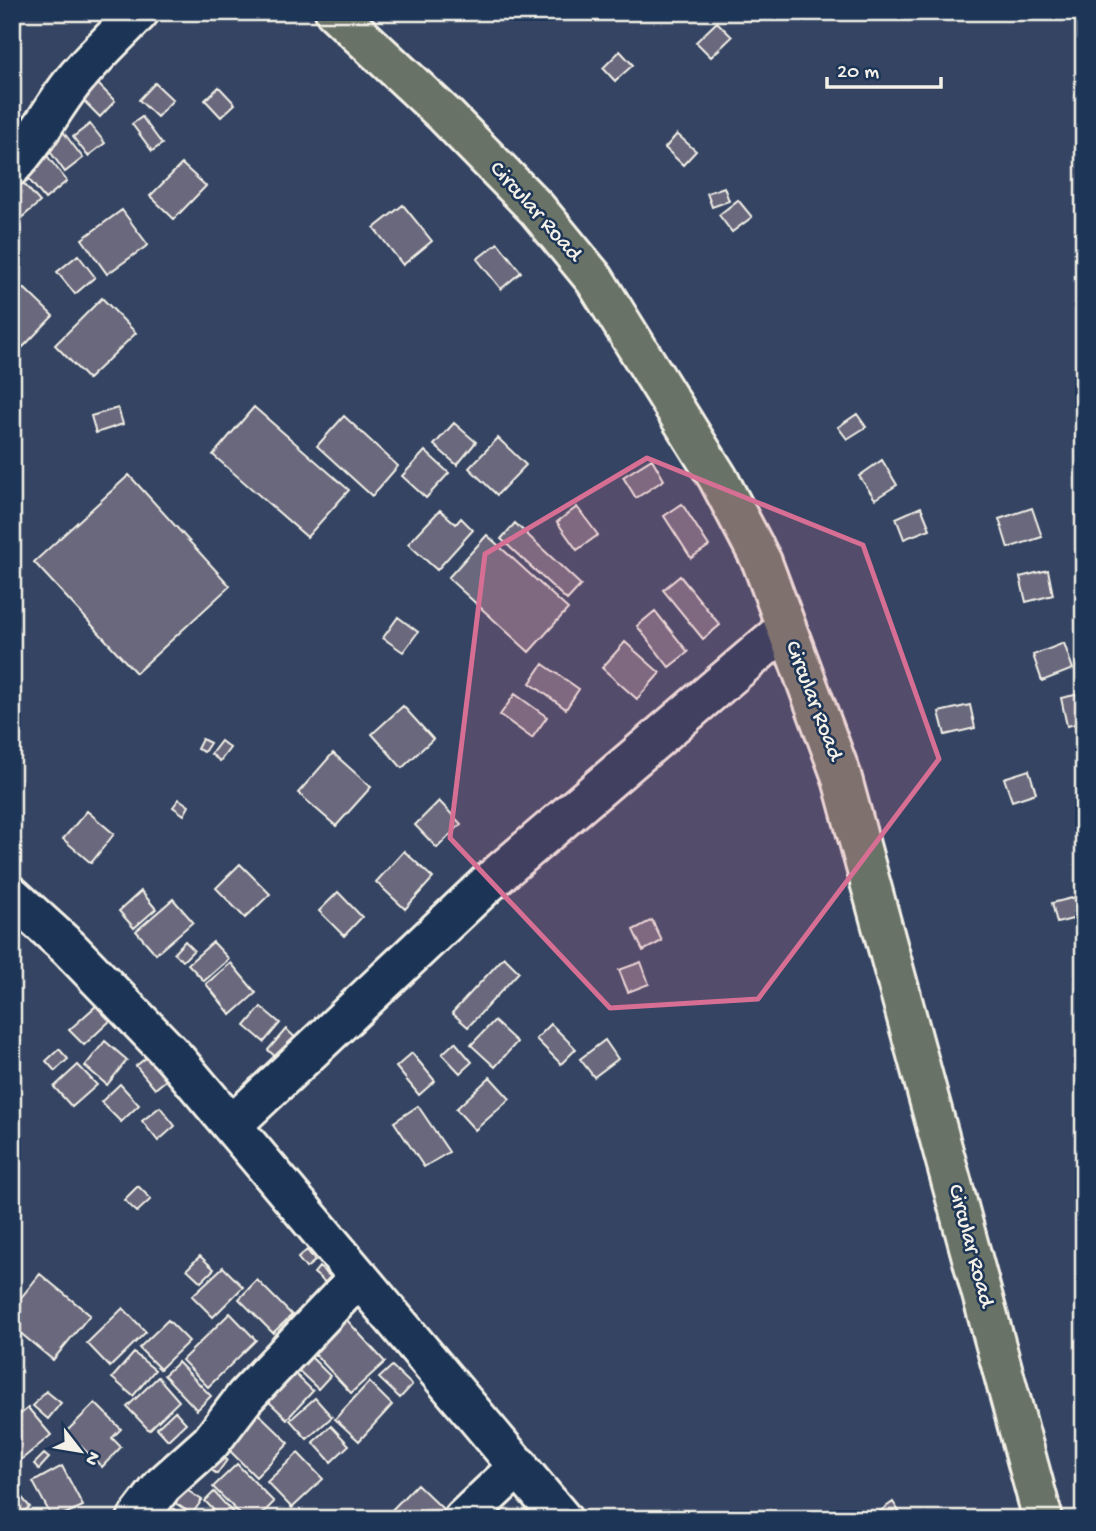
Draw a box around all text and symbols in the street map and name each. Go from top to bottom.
scale bar [827,46,940,90]
text: 20 m [837,61,879,86]
street label: Circular Road [483,156,588,269]
street label: Circular Road [778,637,849,766]
street label: Circular Road [941,1182,1000,1312]
north arrow [46,1416,116,1486]
text: N [79,1447,105,1469]

